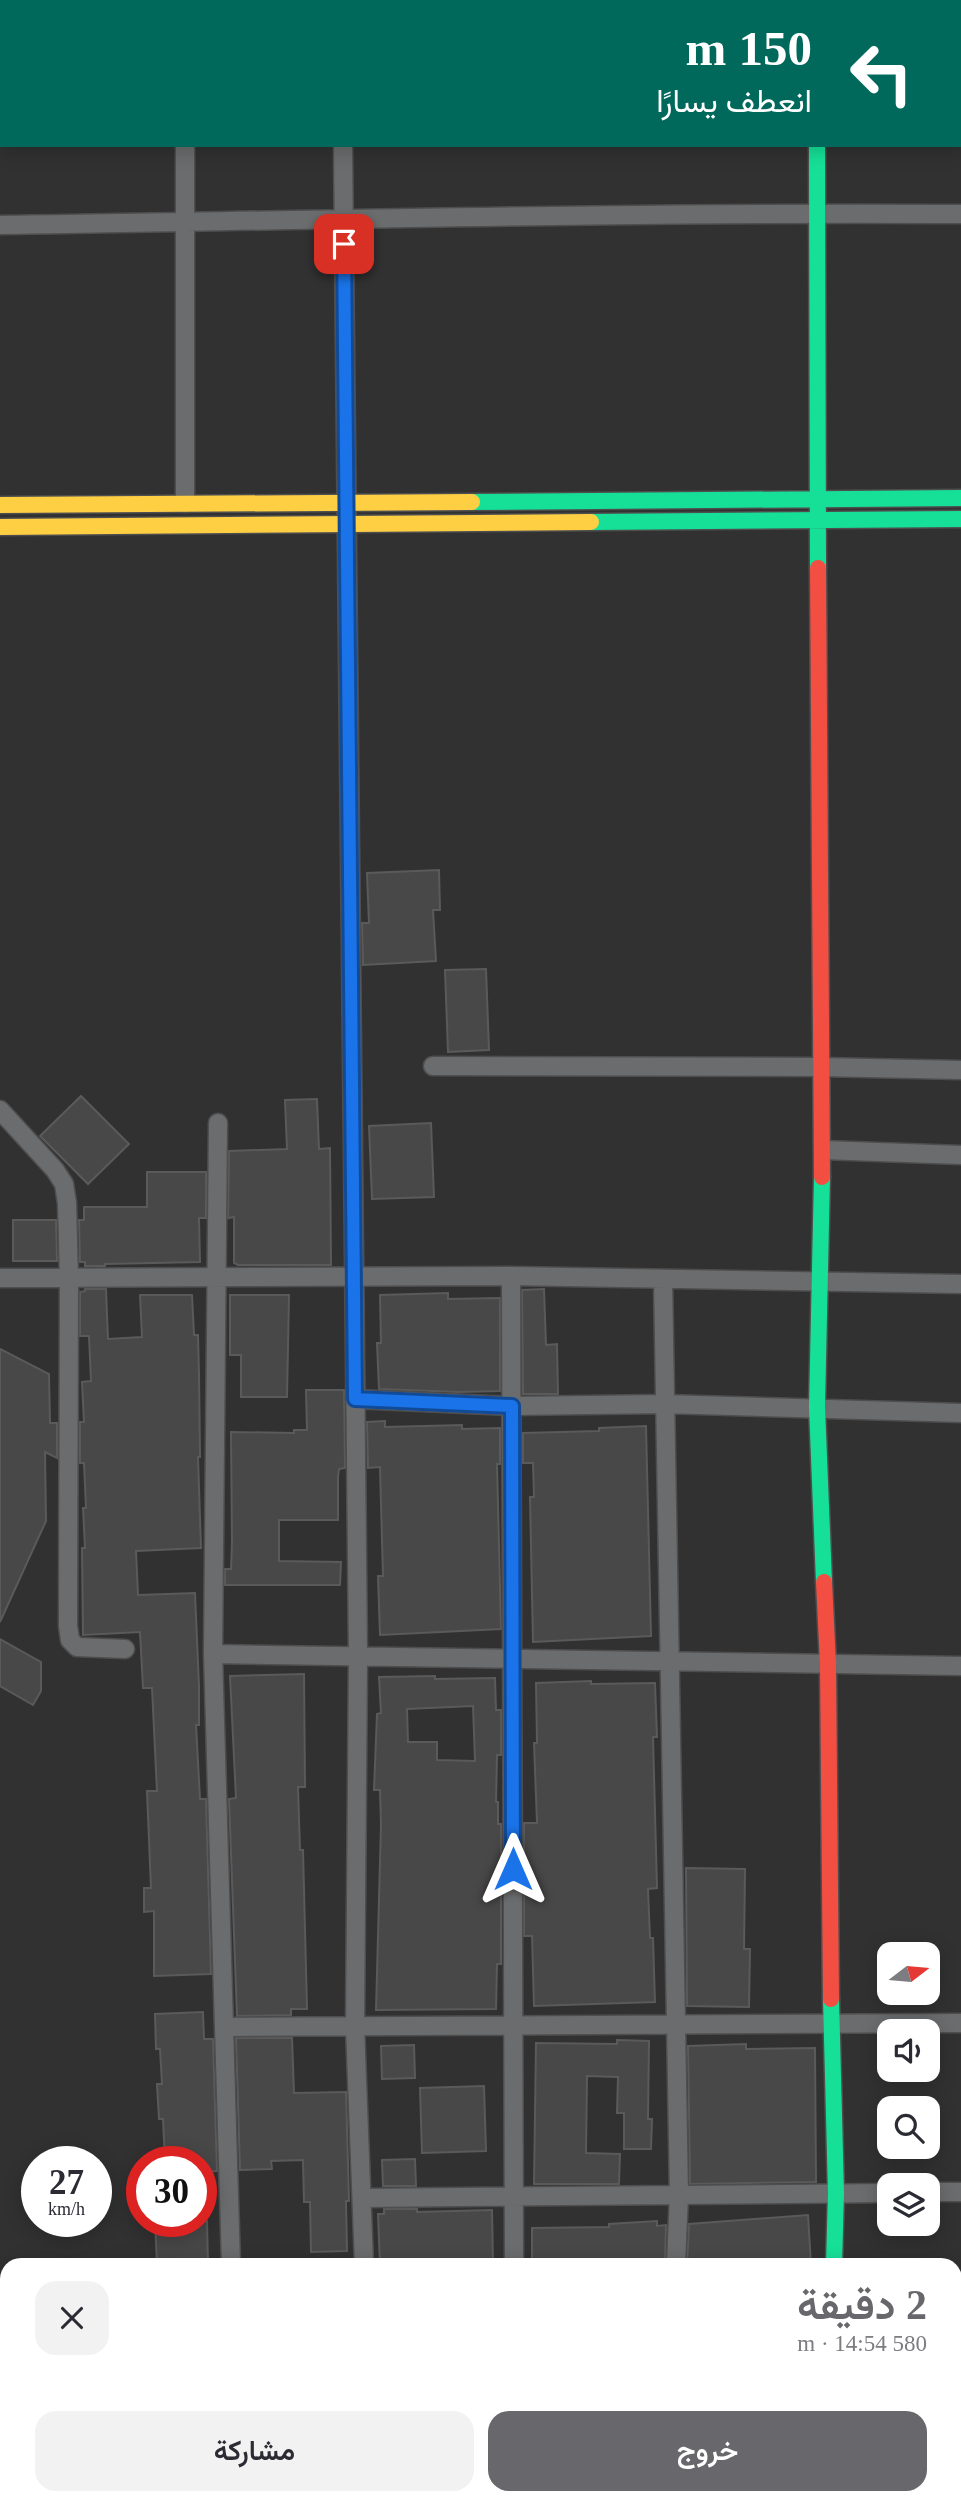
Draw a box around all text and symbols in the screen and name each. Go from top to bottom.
text: 150 m [685,21,812,76]
icon: left [836,28,927,119]
text: انعطف يسارًا [656,83,812,119]
pin [314,214,374,274]
icon: arrive [325,225,363,263]
position arrow [476,1832,550,1906]
north arrow [877,1942,940,2006]
map controls [877,1942,940,2236]
button: sound [877,2019,940,2082]
button: search [877,2096,940,2159]
speed limit sign: 30 [126,2146,217,2237]
text: 27 [49,2163,84,2202]
button: layers [877,2173,940,2236]
text: km/h [48,2199,85,2219]
button: close [35,2281,109,2355]
text: 2 دقيقة [797,2282,927,2328]
text: 580 m · 14:54 [797,2331,927,2356]
button: مشاركة [35,2411,474,2491]
button: خروج [488,2411,927,2491]

